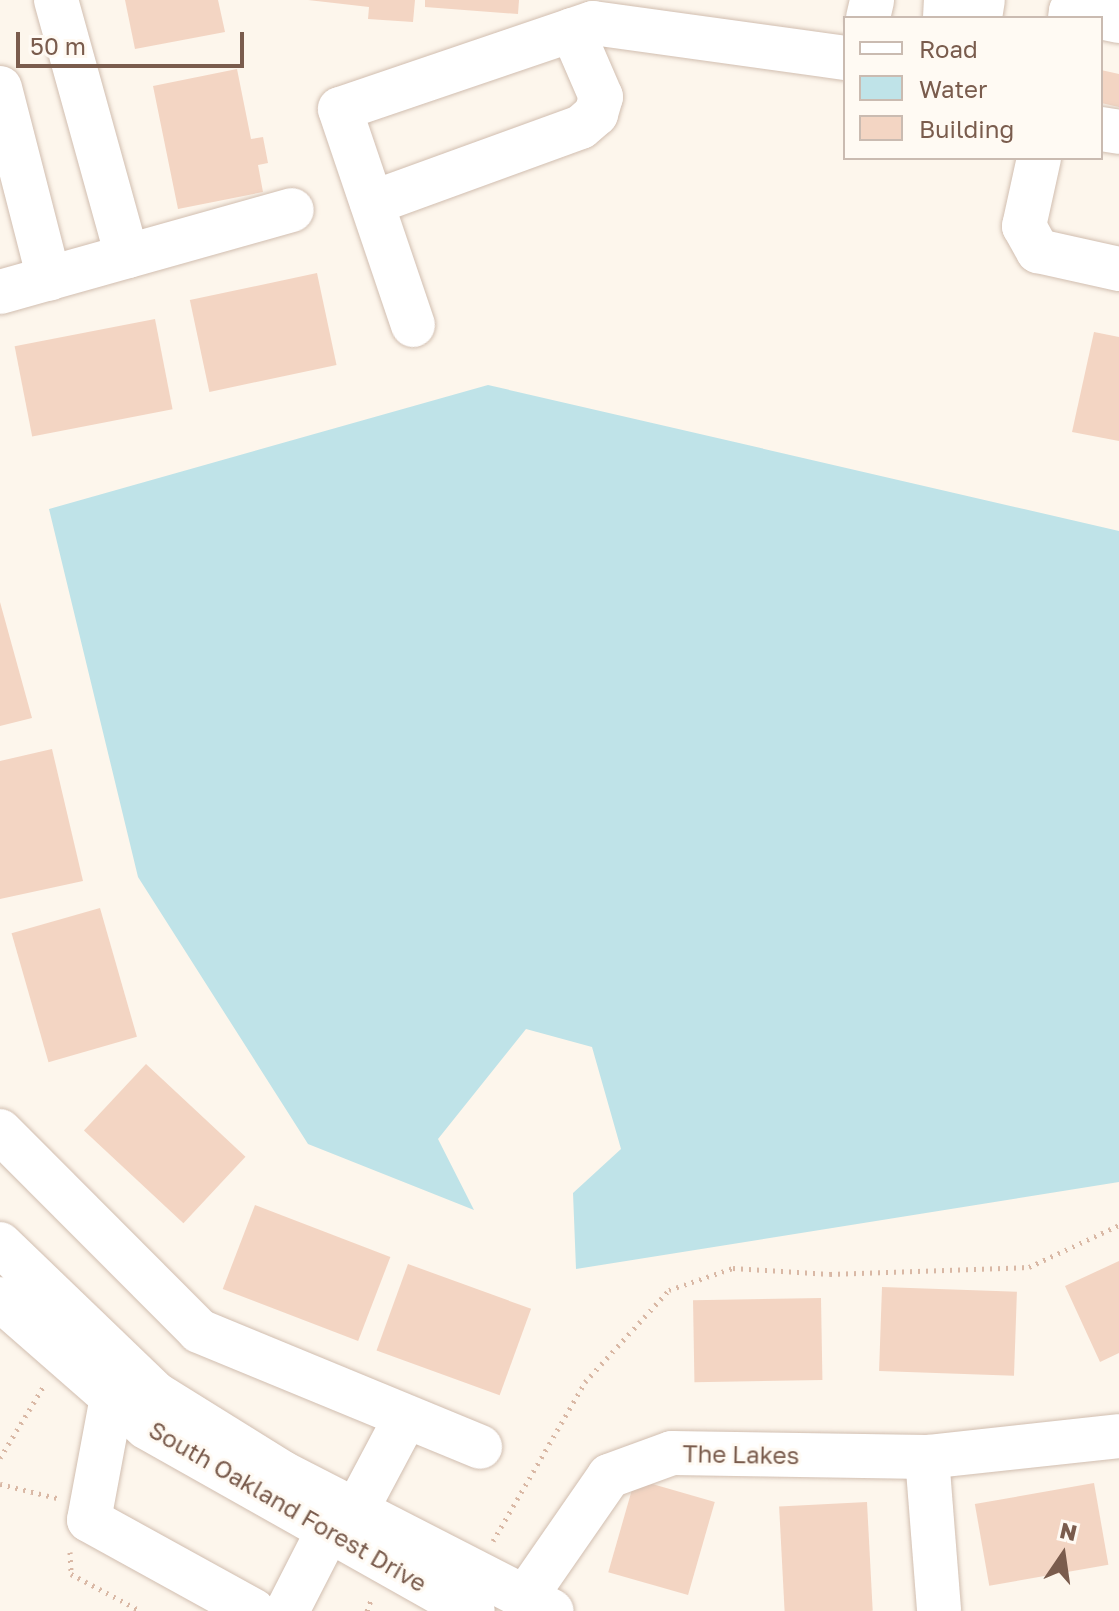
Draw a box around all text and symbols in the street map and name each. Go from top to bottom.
scale bar [20,16,248,66]
legend [843,16,1103,160]
text: 50 m [30,31,86,60]
text: Road [919,34,978,63]
text: Water [919,74,987,103]
text: Building [919,114,1014,143]
street label: South Oakland Forest Drive [144,1415,432,1597]
street label: The Lakes [682,1439,800,1469]
north arrow [1023,1515,1103,1595]
text: N [1057,1516,1080,1546]

